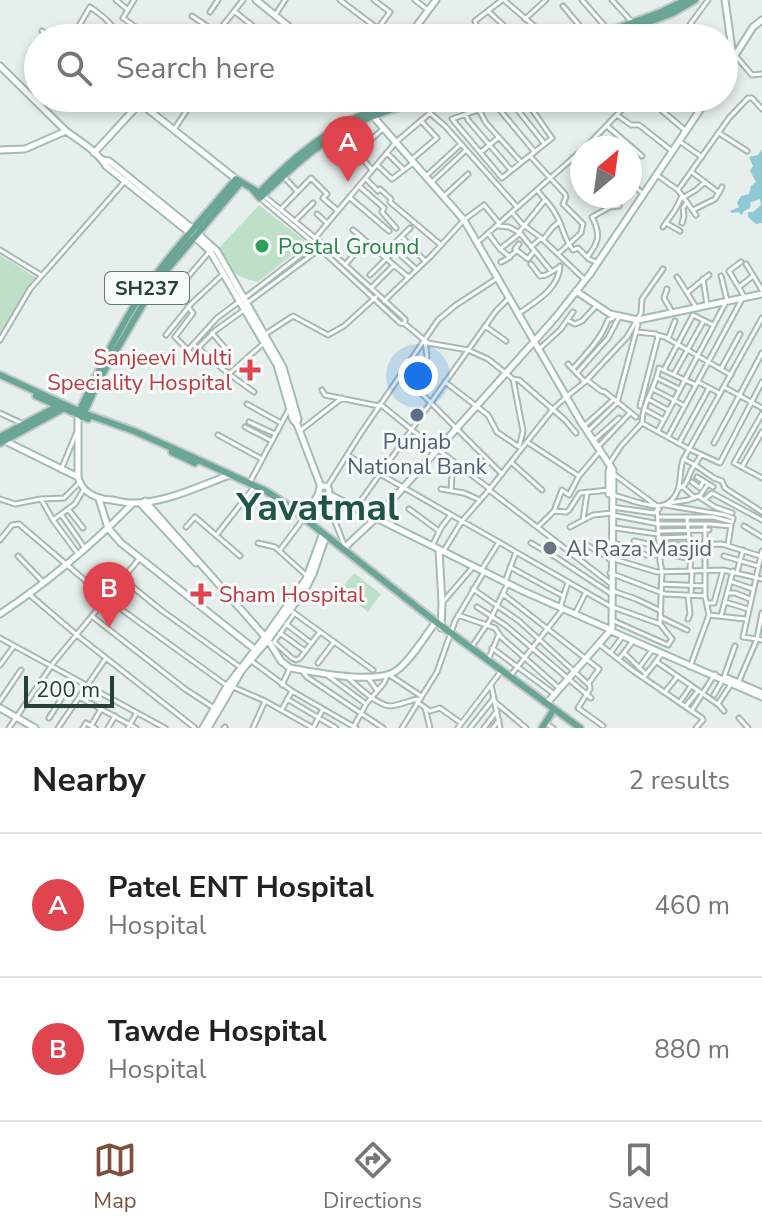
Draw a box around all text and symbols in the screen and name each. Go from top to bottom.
search box [24,24,738,112]
icon: search [52,46,96,90]
text: Search here [116,48,275,89]
pin: A [322,116,374,182]
north arrow [570,136,642,208]
place label: Postal Ground [278,232,419,262]
marker: Postal Ground [253,237,271,255]
road number: SH237 [105,272,189,304]
place label: Sanjeevi Multi Speciality Hospital [47,343,232,398]
your location [398,356,438,396]
marker: Sanjeevi Multi Speciality Hospital [239,359,261,381]
marker: Punjab National Bank [408,406,426,424]
place label: Punjab National Bank [347,427,488,482]
district label: Yavatmal [236,482,399,533]
place label: Al Raza Masjid [566,534,712,564]
marker: Al Raza Masjid [541,539,559,557]
pin: B [83,562,135,628]
place label: Sham Hospital [219,580,365,610]
marker: Sham Hospital [190,583,212,605]
scale bar [24,672,114,708]
text: 200 m [36,675,100,705]
text: Nearby [32,757,146,803]
text: 2 results [629,763,730,798]
text: Patel ENT Hospital [108,867,374,908]
text: A [48,888,68,923]
text: 460 m [654,888,730,923]
text: Hospital [108,908,207,943]
text: Tawde Hospital [108,1011,326,1052]
text: B [49,1032,67,1067]
text: 880 m [654,1032,730,1067]
text: Hospital [108,1052,207,1087]
tab: Map [93,1138,137,1216]
tab: Directions [323,1138,422,1216]
tab: Saved [608,1138,669,1216]

